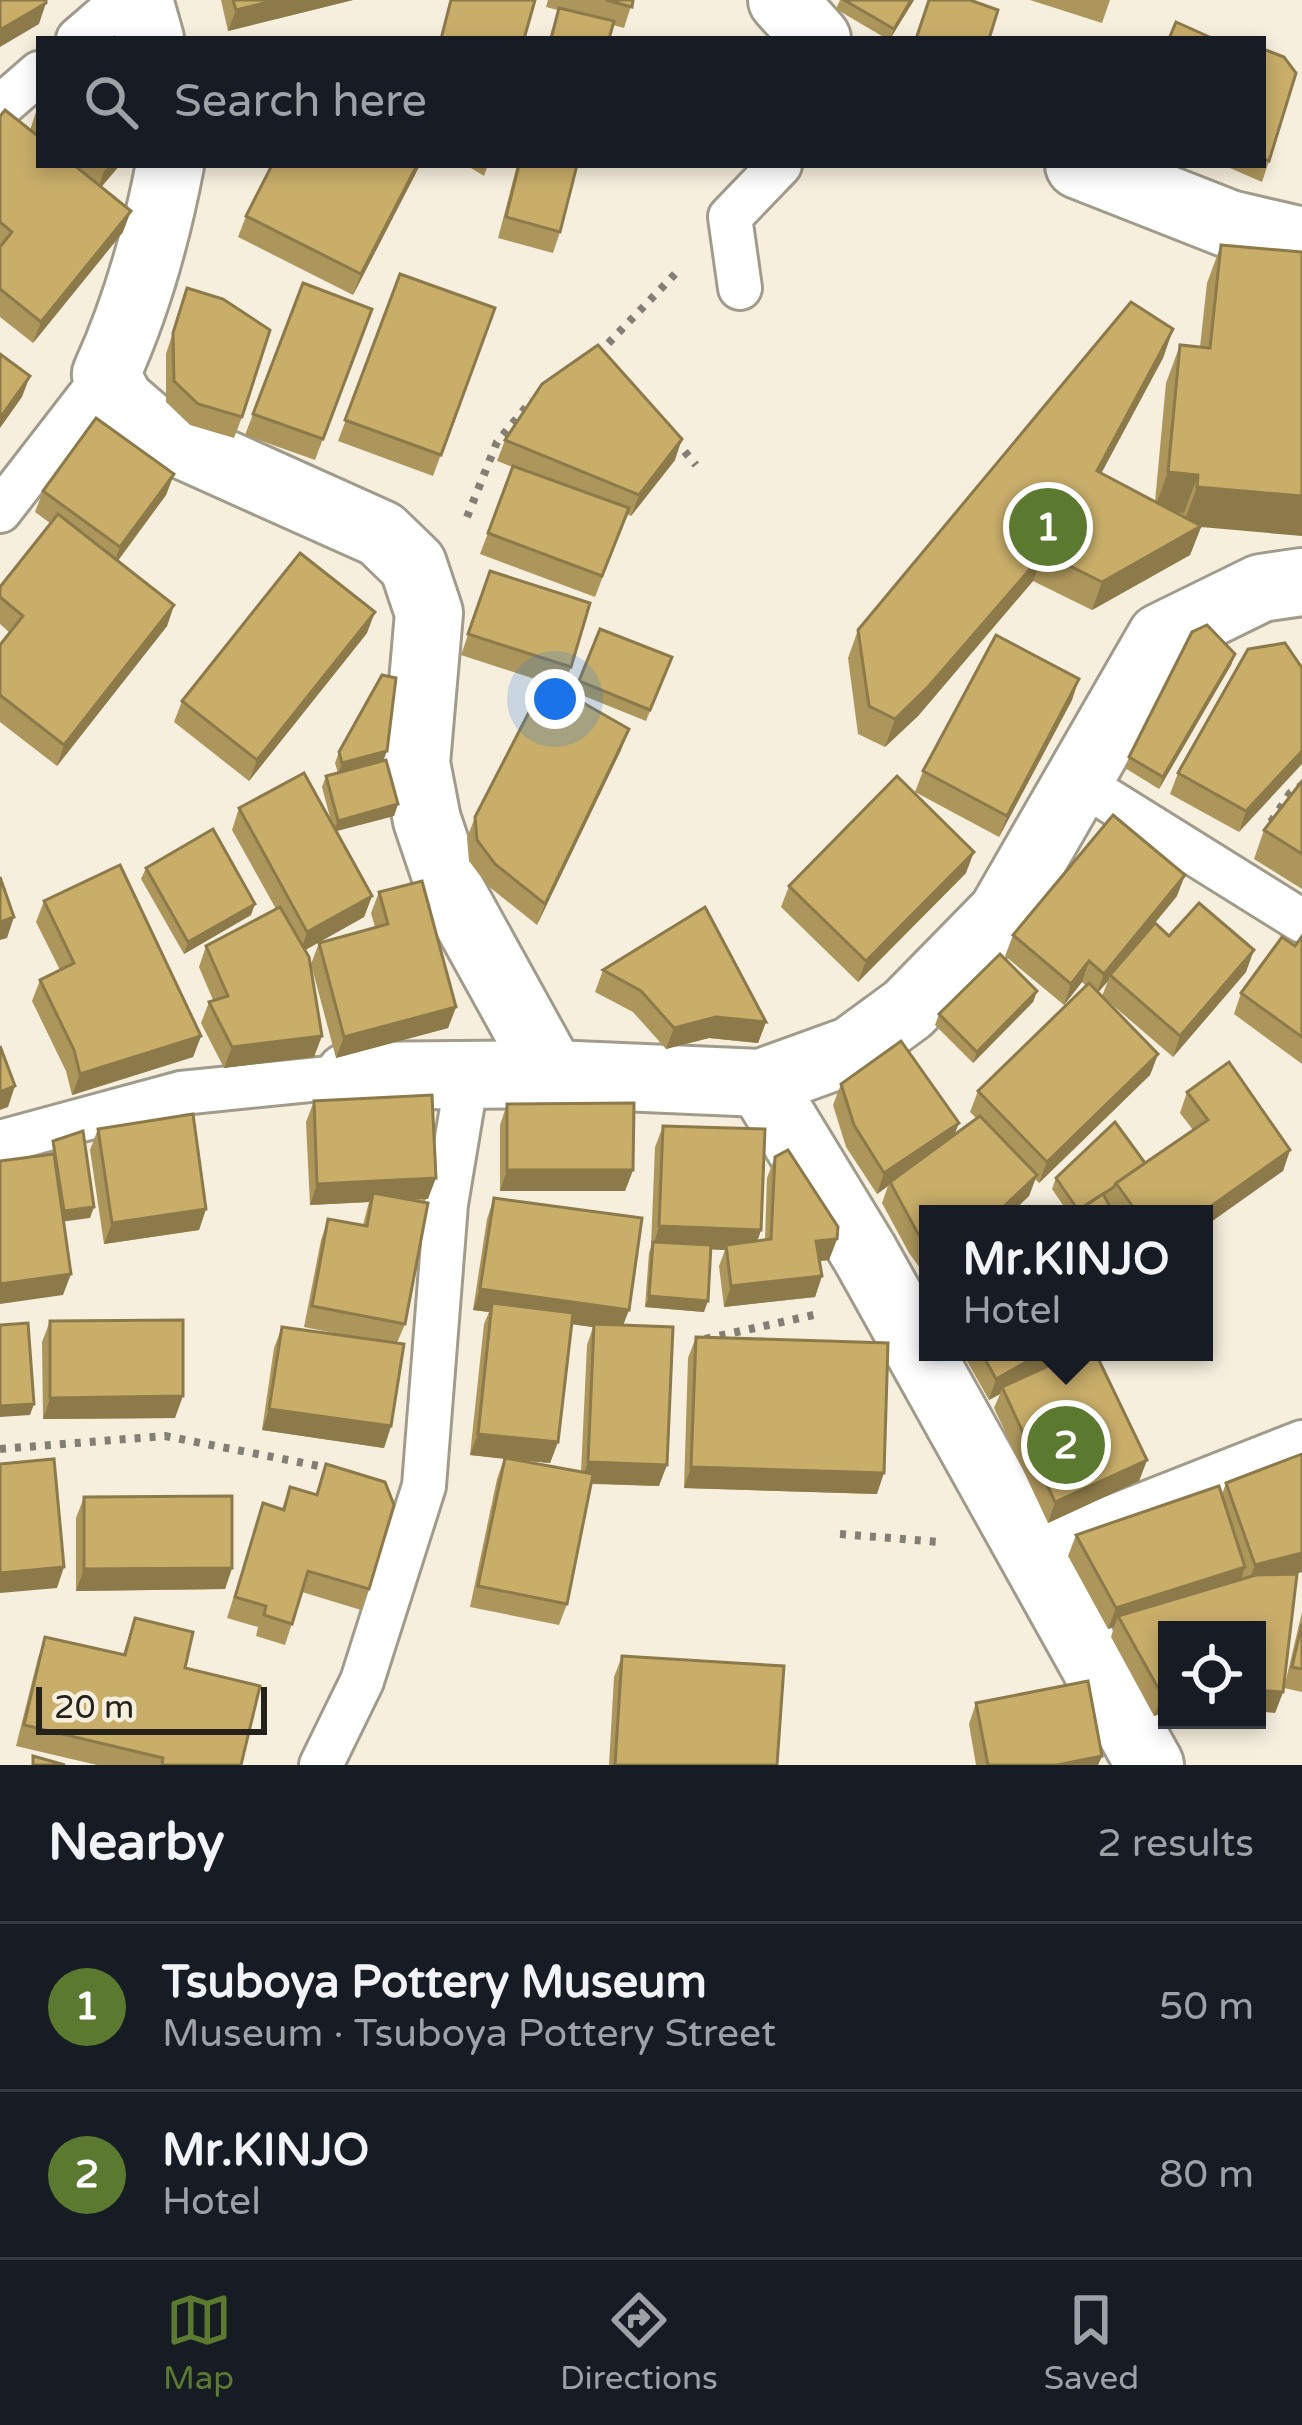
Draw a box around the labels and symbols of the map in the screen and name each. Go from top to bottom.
pin: 1 [1009,482,1087,572]
your location [525,669,585,729]
pin: 2 [1027,1400,1105,1490]
scale bar [36,1681,267,1734]

